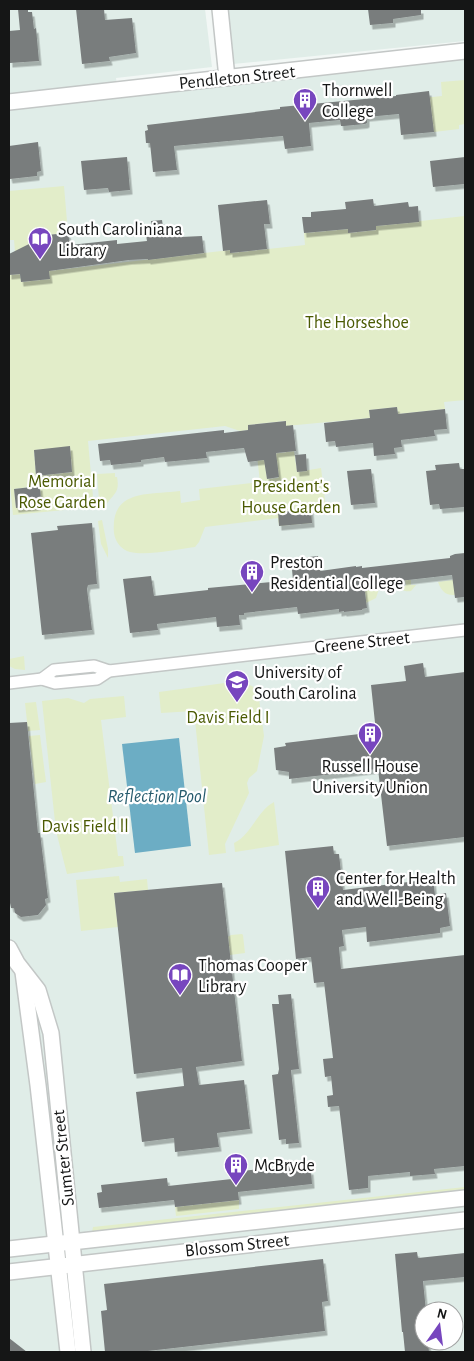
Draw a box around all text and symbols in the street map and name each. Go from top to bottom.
street label: Pendleton Street [178,63,296,93]
place label: Thornwell College [322,82,393,121]
building icon: Thornwell College [292,87,318,121]
place label: South Caroliniana Library [58,221,183,260]
library icon: South Caroliniana Library [27,226,53,260]
park label: The Horseshoe [305,314,409,332]
park label: Memorial Rose Garden [18,473,106,512]
park label: President's House Garden [241,478,341,517]
place label: Preston Residential College [270,554,403,593]
building icon: Preston Residential College [239,559,265,593]
street label: Greene Street [314,629,411,657]
place label: University of South Carolina [254,664,357,703]
school or university icon: University of South Carolina [224,669,250,703]
park label: Davis Field I [186,709,270,727]
building icon: Russell House University Union [357,721,383,755]
place label: Russell House University Union [312,758,428,797]
water label: Reflection Pool [107,787,207,806]
park label: Davis Field ll [41,818,129,836]
place label: Center for Health and Well-Being [336,870,456,909]
building icon: Center for Health and Well-Being [305,875,331,909]
place label: Thomas Cooper Library [198,957,307,996]
library icon: Thomas Cooper Library [167,962,193,996]
street label: Sumter Street [50,1109,78,1207]
building icon: McBryde [223,1152,249,1186]
place label: McBryde [254,1157,315,1175]
street label: Blossom Street [184,1232,290,1260]
north arrow [414,1301,464,1351]
text: N [435,1306,448,1322]

